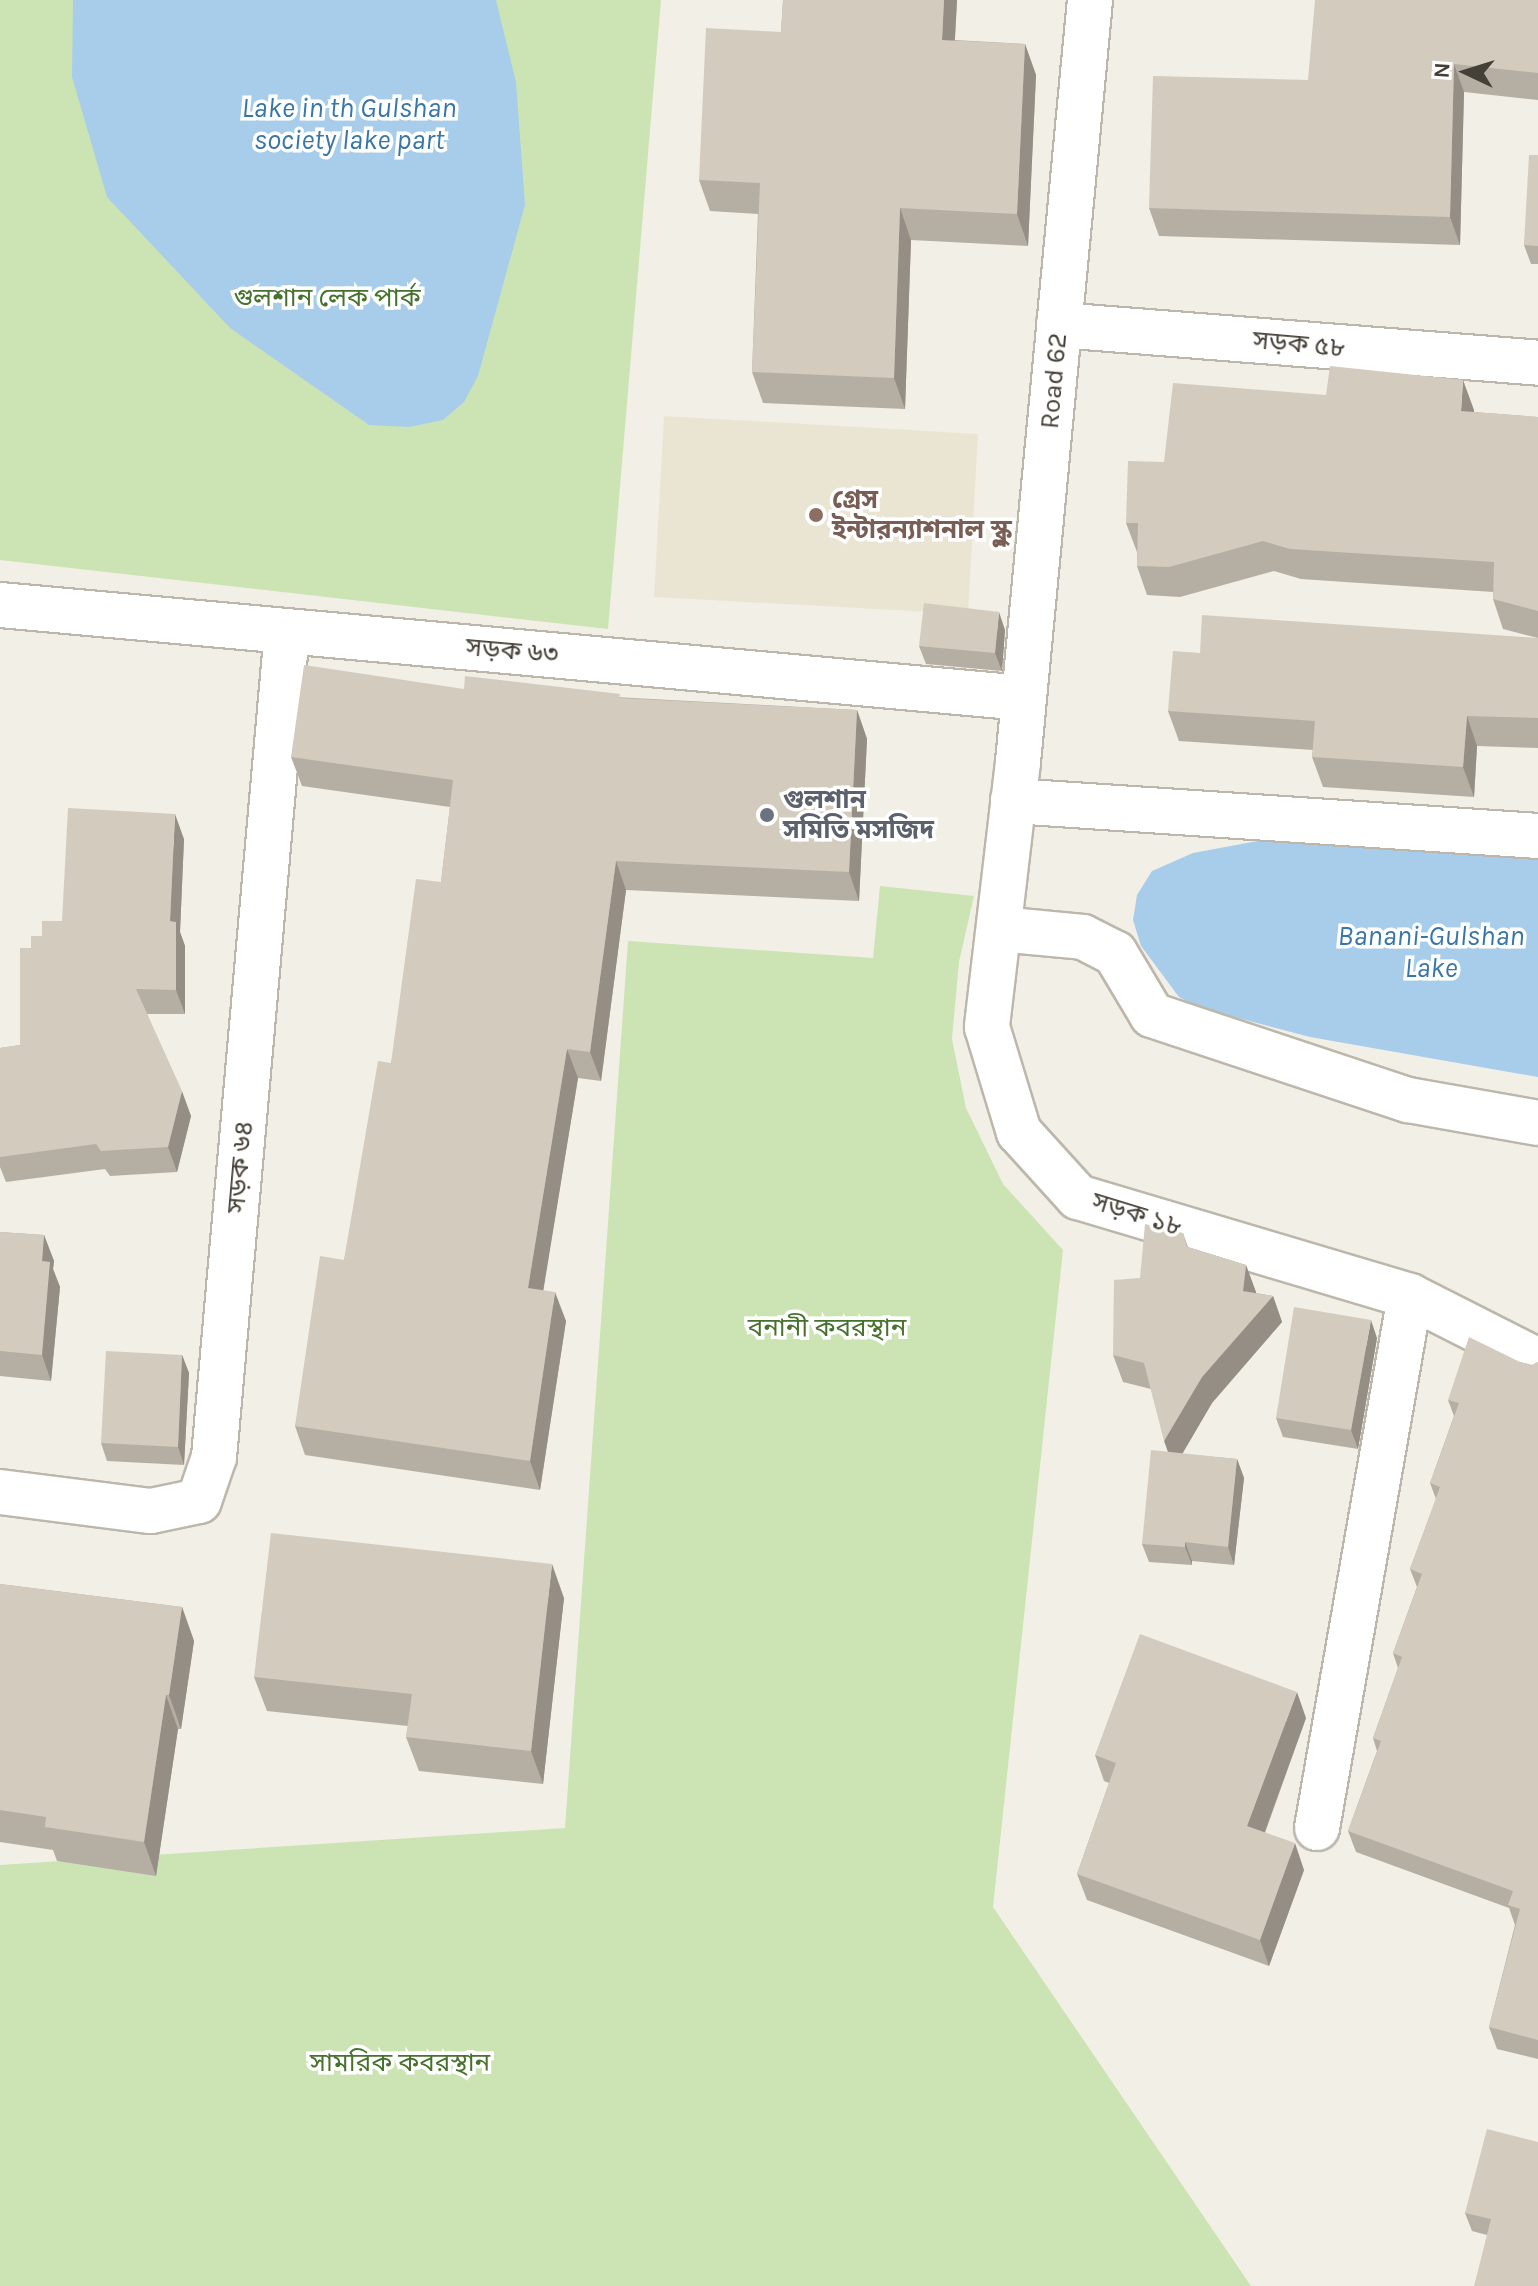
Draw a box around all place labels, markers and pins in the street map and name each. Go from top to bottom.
place label: গ্রেস ইন্টারন্যাশনাল স্কুল [832,484,1012,546]
marker: গ্রেস ইন্টারন্যাশনাল স্কুল [807,506,825,524]
place label: গুলশান সমিতি মসজিদ [783,784,934,846]
marker: গুলশান সমিতি মসজিদ [758,806,776,824]

